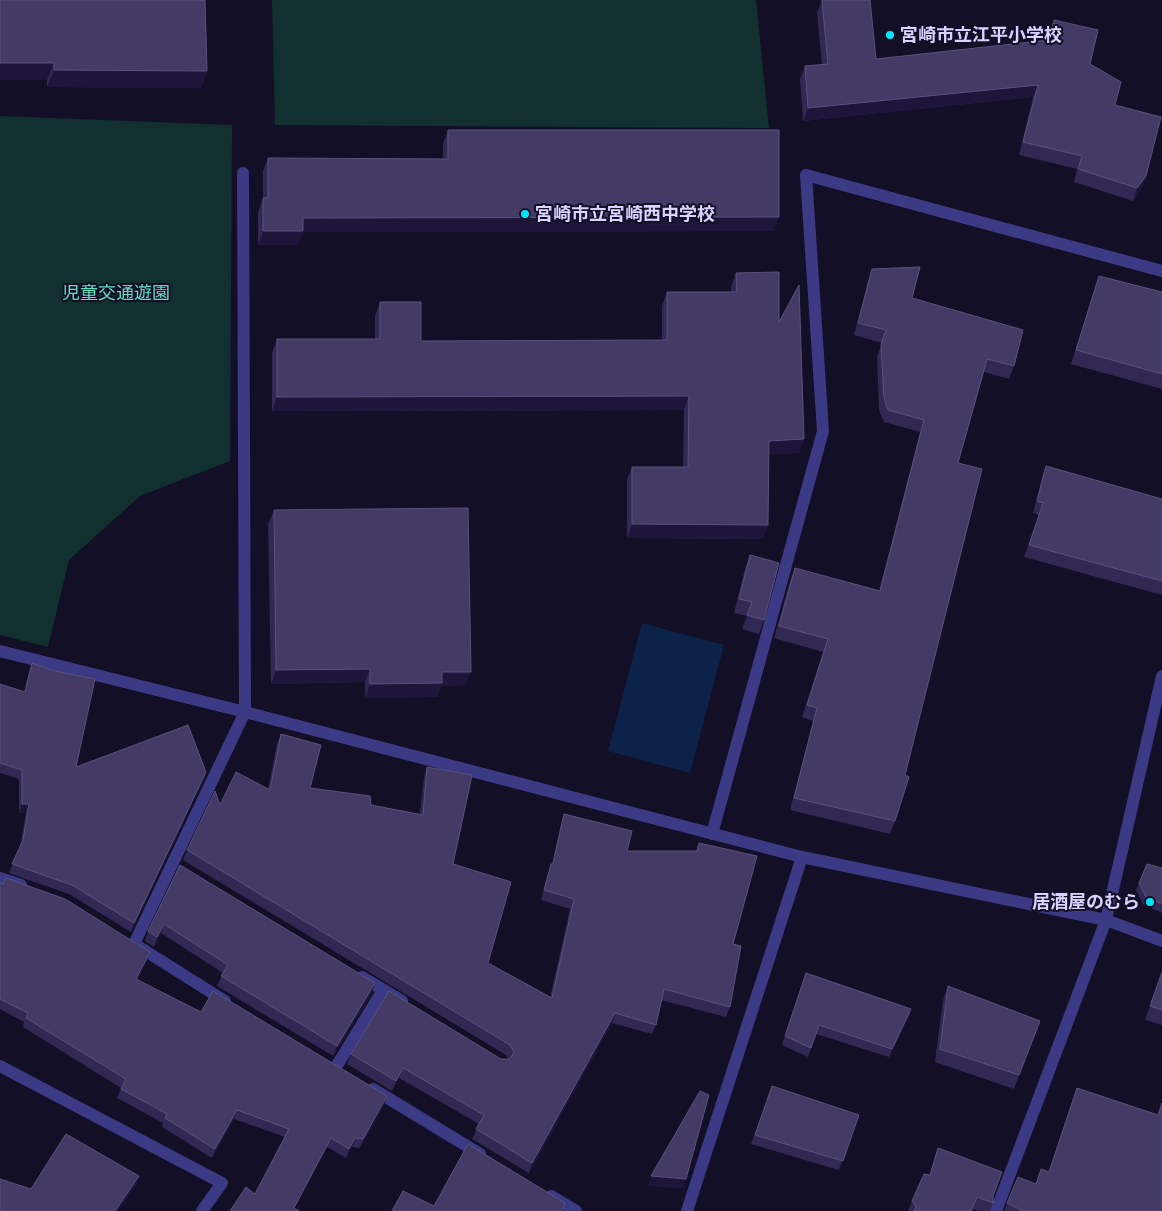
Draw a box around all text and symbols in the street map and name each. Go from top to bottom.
place label: 宮崎市立江平小学校 [900,23,1062,47]
marker: 宮崎市立江平小学校 [884,29,896,41]
place label: 宮崎市立宮崎西中学校 [535,202,715,226]
marker: 宮崎市立宮崎西中学校 [519,208,531,220]
park label: 児童交通遊園 [62,281,170,305]
place label: 居酒屋のむら [1032,890,1140,914]
marker: 居酒屋のむら [1144,896,1156,908]

